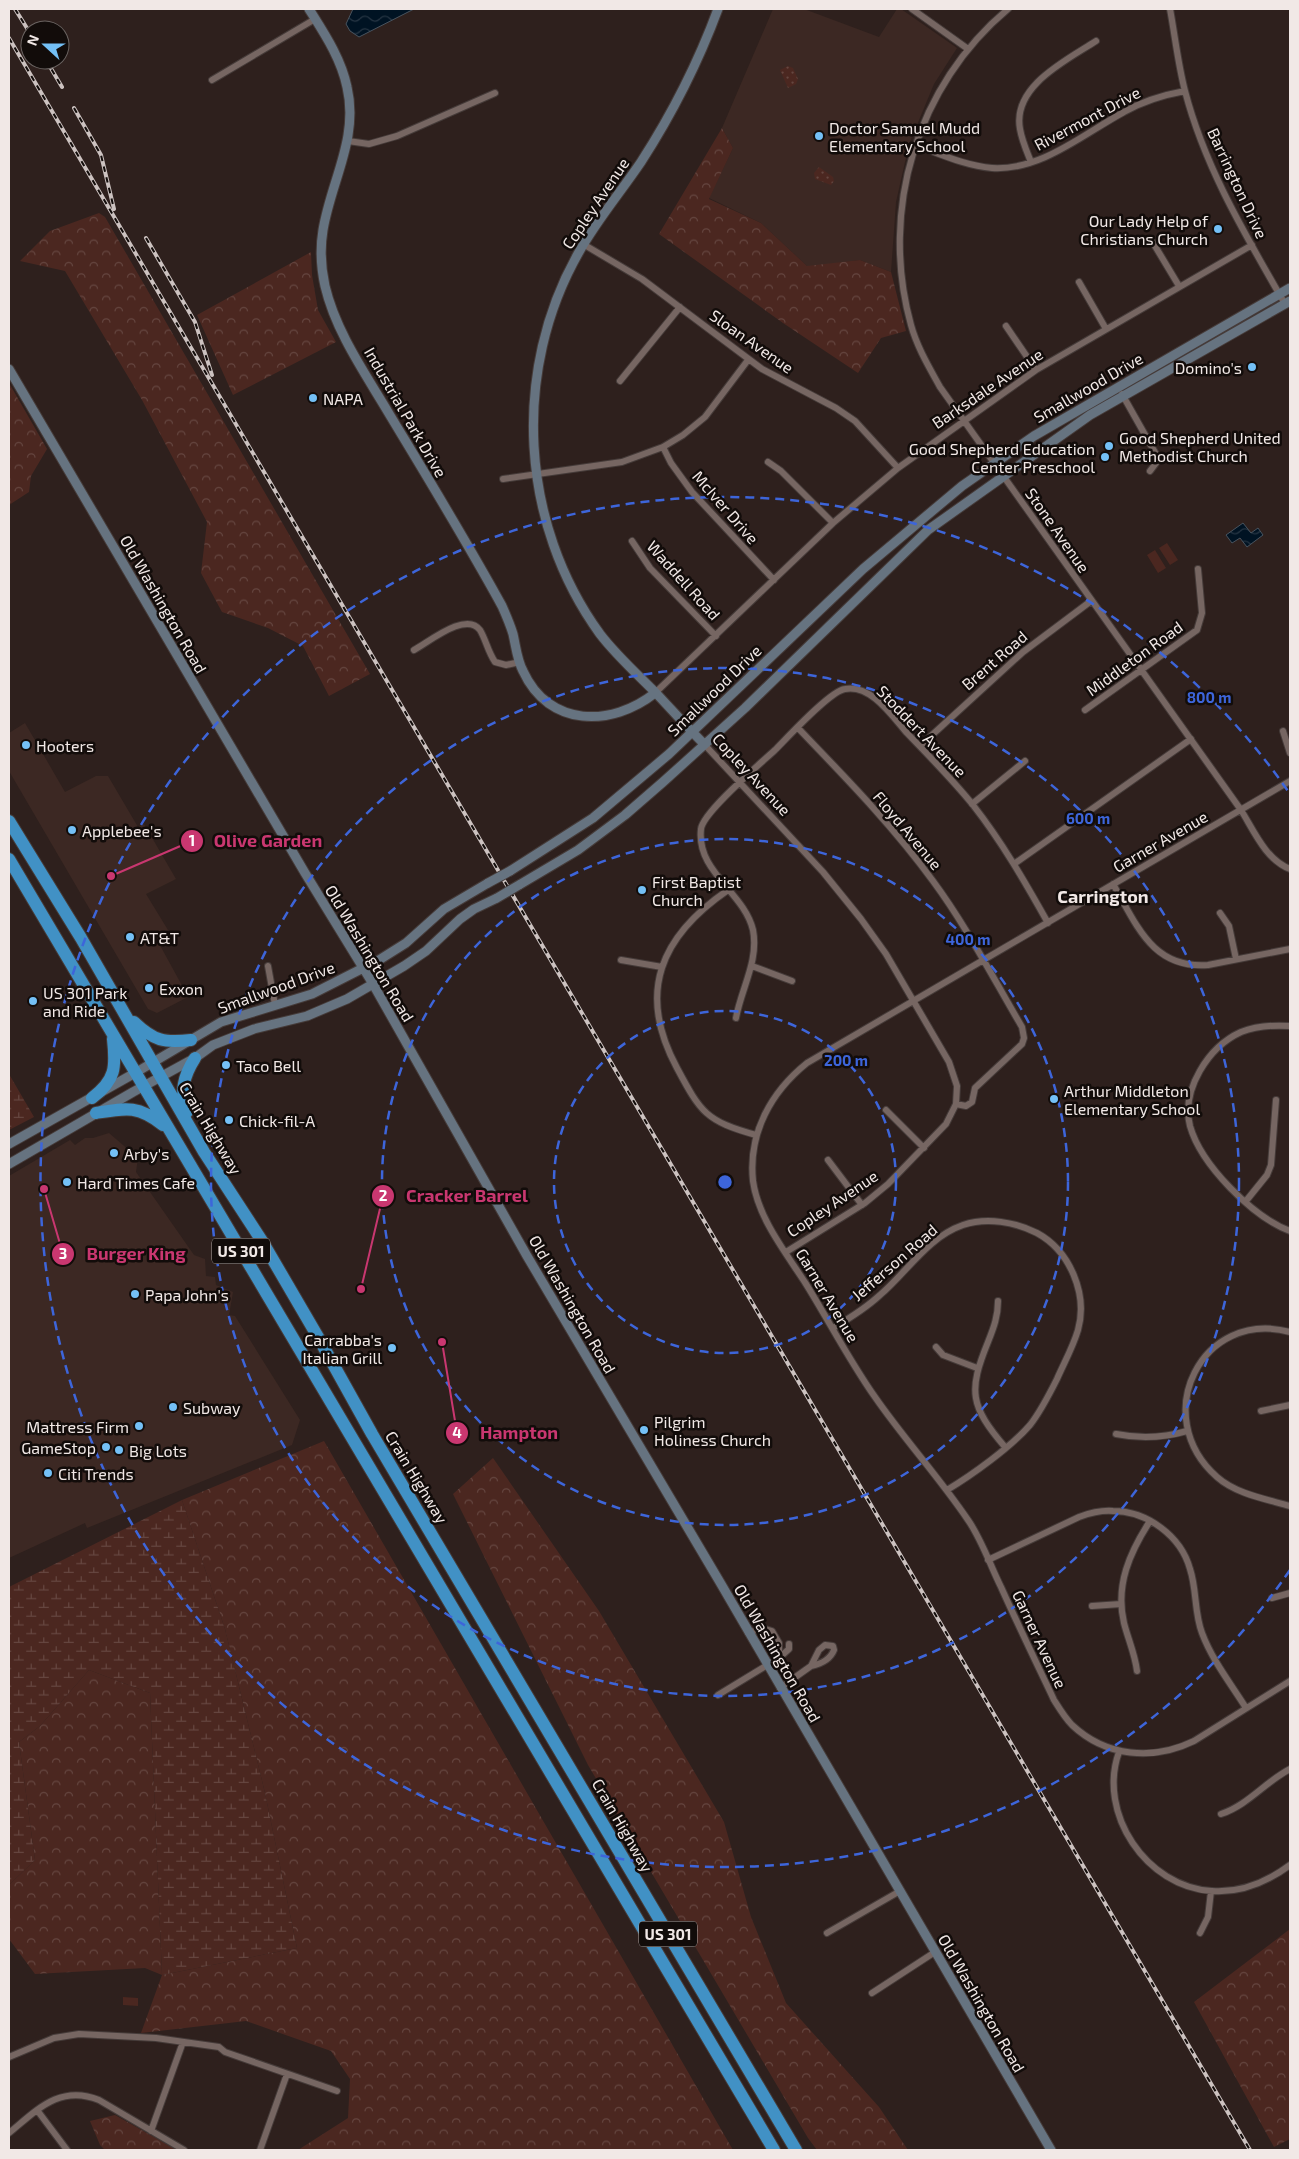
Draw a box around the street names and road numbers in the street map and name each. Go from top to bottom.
street label: Rivermont Drive [1031,82,1143,154]
street label: Barrington Drive [1204,125,1272,241]
street label: Copley Avenue [558,154,632,252]
street label: Sloan Avenue [707,305,797,377]
street label: Industrial Park Drive [361,344,451,480]
street label: Barksdale Avenue [928,344,1046,432]
street label: Smallwood Drive [1030,348,1146,426]
street label: McIver Drive [689,467,763,547]
street label: Stone Avenue [1022,484,1094,576]
street label: Old Washington Road [117,532,211,676]
street label: Waddell Road [643,536,725,624]
street label: Middleton Road [1082,617,1186,699]
street label: Brent Road [957,626,1031,694]
street label: Smallwood Drive [663,640,765,740]
street label: Stoddert Avenue [873,681,971,781]
street label: Copley Avenue [709,729,795,819]
street label: Floyd Avenue [870,787,946,873]
street label: Garner Avenue [1109,806,1211,876]
street label: Old Washington Road [322,881,418,1025]
street label: Smallwood Drive [215,957,337,1017]
street label: Crain Highway [176,1078,246,1178]
street label: Copley Avenue [783,1166,881,1240]
street label: Jefferson Road [847,1220,941,1304]
street label: Old Washington Road [526,1232,620,1376]
road number: US 301 [212,1238,270,1264]
street label: Garner Avenue [793,1245,863,1345]
street label: Crain Highway [382,1427,452,1527]
street label: Old Washington Road [731,1581,825,1725]
street label: Garner Avenue [1009,1587,1071,1691]
street label: Crain Highway [589,1775,658,1875]
road number: US 301 [639,1922,697,1946]
street label: Old Washington Road [935,1931,1029,2075]

